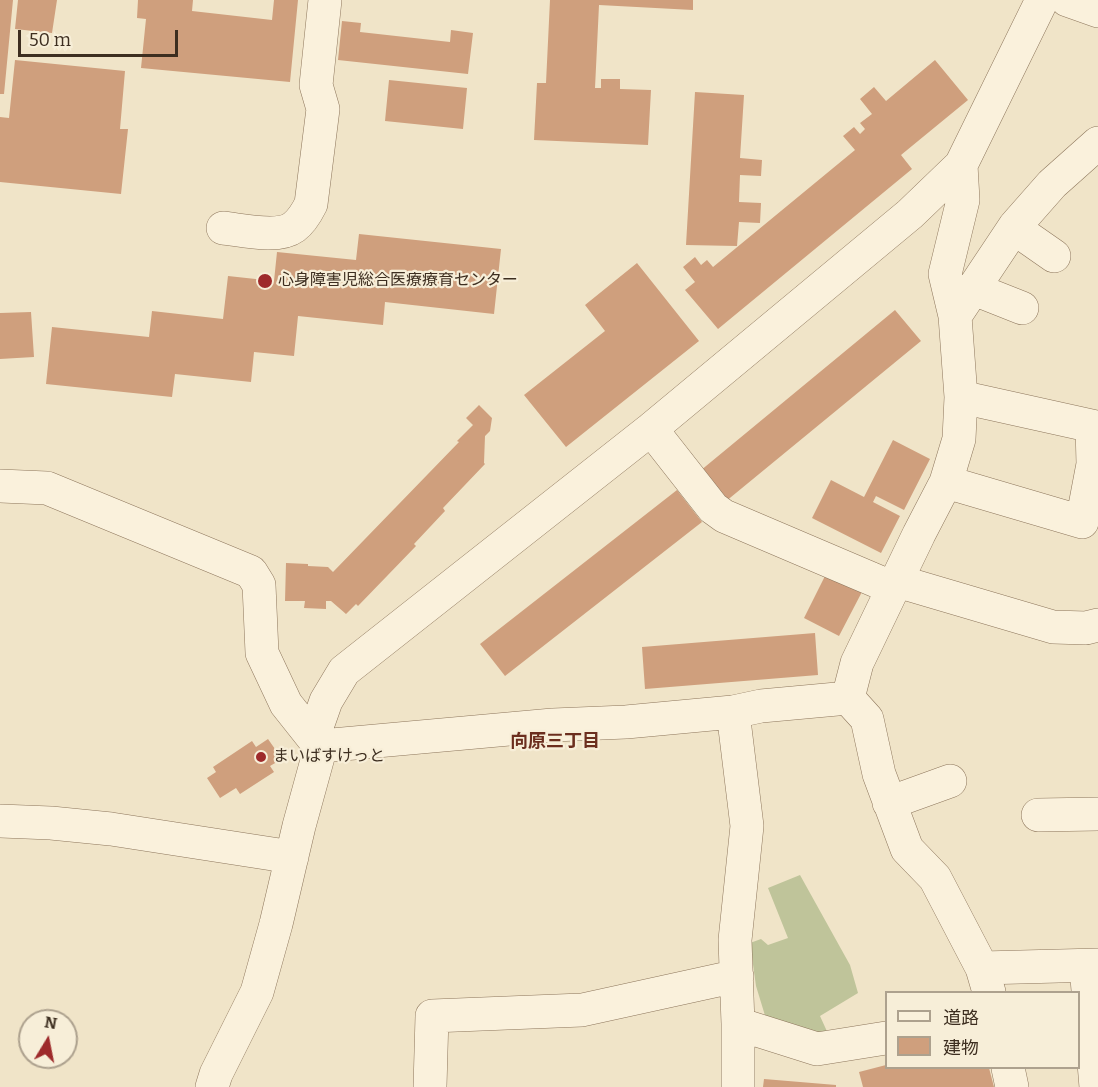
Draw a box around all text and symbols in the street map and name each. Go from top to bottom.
scale bar [21,18,182,56]
text: 50 m [29,29,71,51]
place label: 心身障害児総合医療療育センター [278,271,518,291]
marker: 心身障害児総合医療療育センター [256,272,274,290]
district label: 向原三丁目 [510,731,600,753]
place label: まいばすけっと [273,747,385,767]
marker: まいばすけっと [254,750,268,764]
legend [885,991,1080,1069]
text: 道路 [943,1007,979,1029]
north arrow [18,1009,78,1069]
text: N [43,1012,59,1033]
text: 建物 [943,1037,979,1059]

